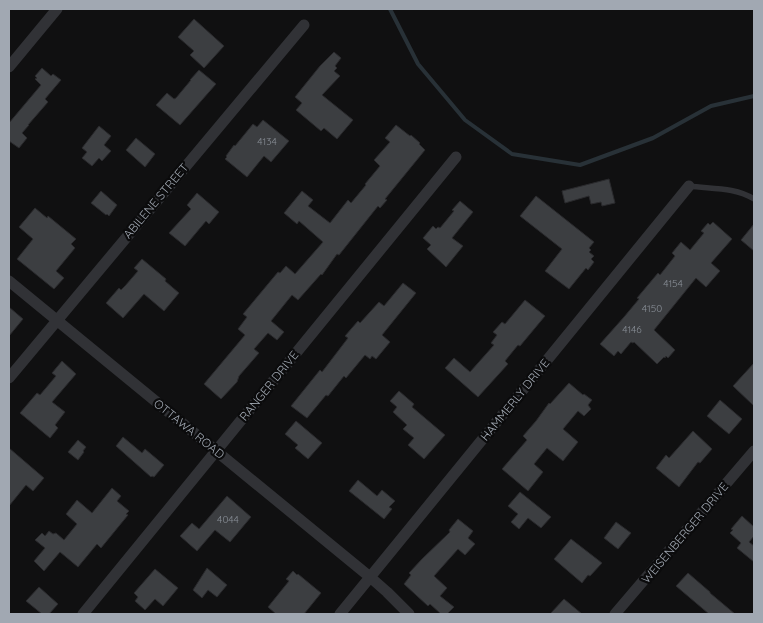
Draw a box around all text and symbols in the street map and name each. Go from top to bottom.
house number: 4134 [257,135,277,148]
street label: ABILENE STREET [120,160,191,241]
house number: 4154 [663,277,683,290]
house number: 4150 [642,302,662,315]
house number: 4146 [622,323,642,336]
street label: RANGER DRIVE [236,348,301,424]
street label: HAMMERLY DRIVE [477,355,552,444]
street label: OTTAWA ROAD [151,396,228,462]
street label: WEISENBERGER DRIVE [638,479,731,586]
house number: 4044 [217,513,239,526]

